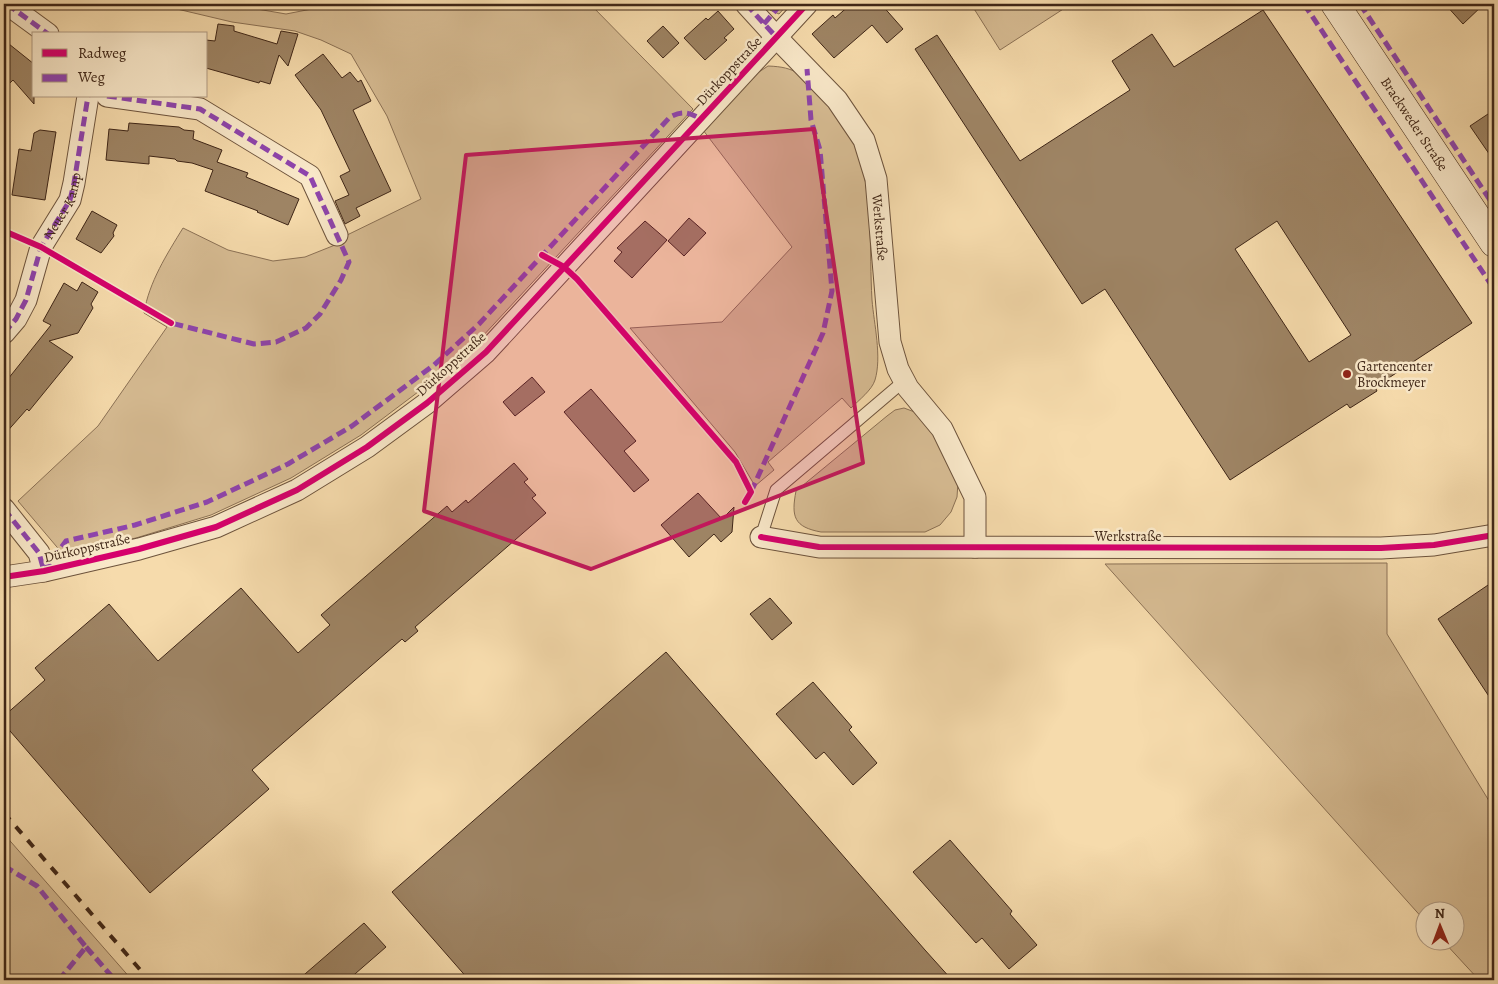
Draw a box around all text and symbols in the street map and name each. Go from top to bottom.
legend [32,32,208,98]
street label: Dürkoppstraße [692,32,766,110]
text: Radweg [78,43,127,63]
text: Weg [77,67,105,87]
street label: Brackweder Straße [1377,73,1453,175]
street label: Neuer Kamp [39,171,85,243]
street label: Werkstraße [868,192,893,262]
street label: Dürkoppstraße [412,328,490,400]
place label: Gartencenter Brockmeyer [1357,357,1433,392]
marker: Gartencenter Brockmeyer [1341,368,1353,380]
street label: Werkstraße [1093,527,1162,546]
street label: Dürkoppstraße [42,529,132,567]
north arrow [1416,902,1466,952]
text: N [1435,904,1445,923]

